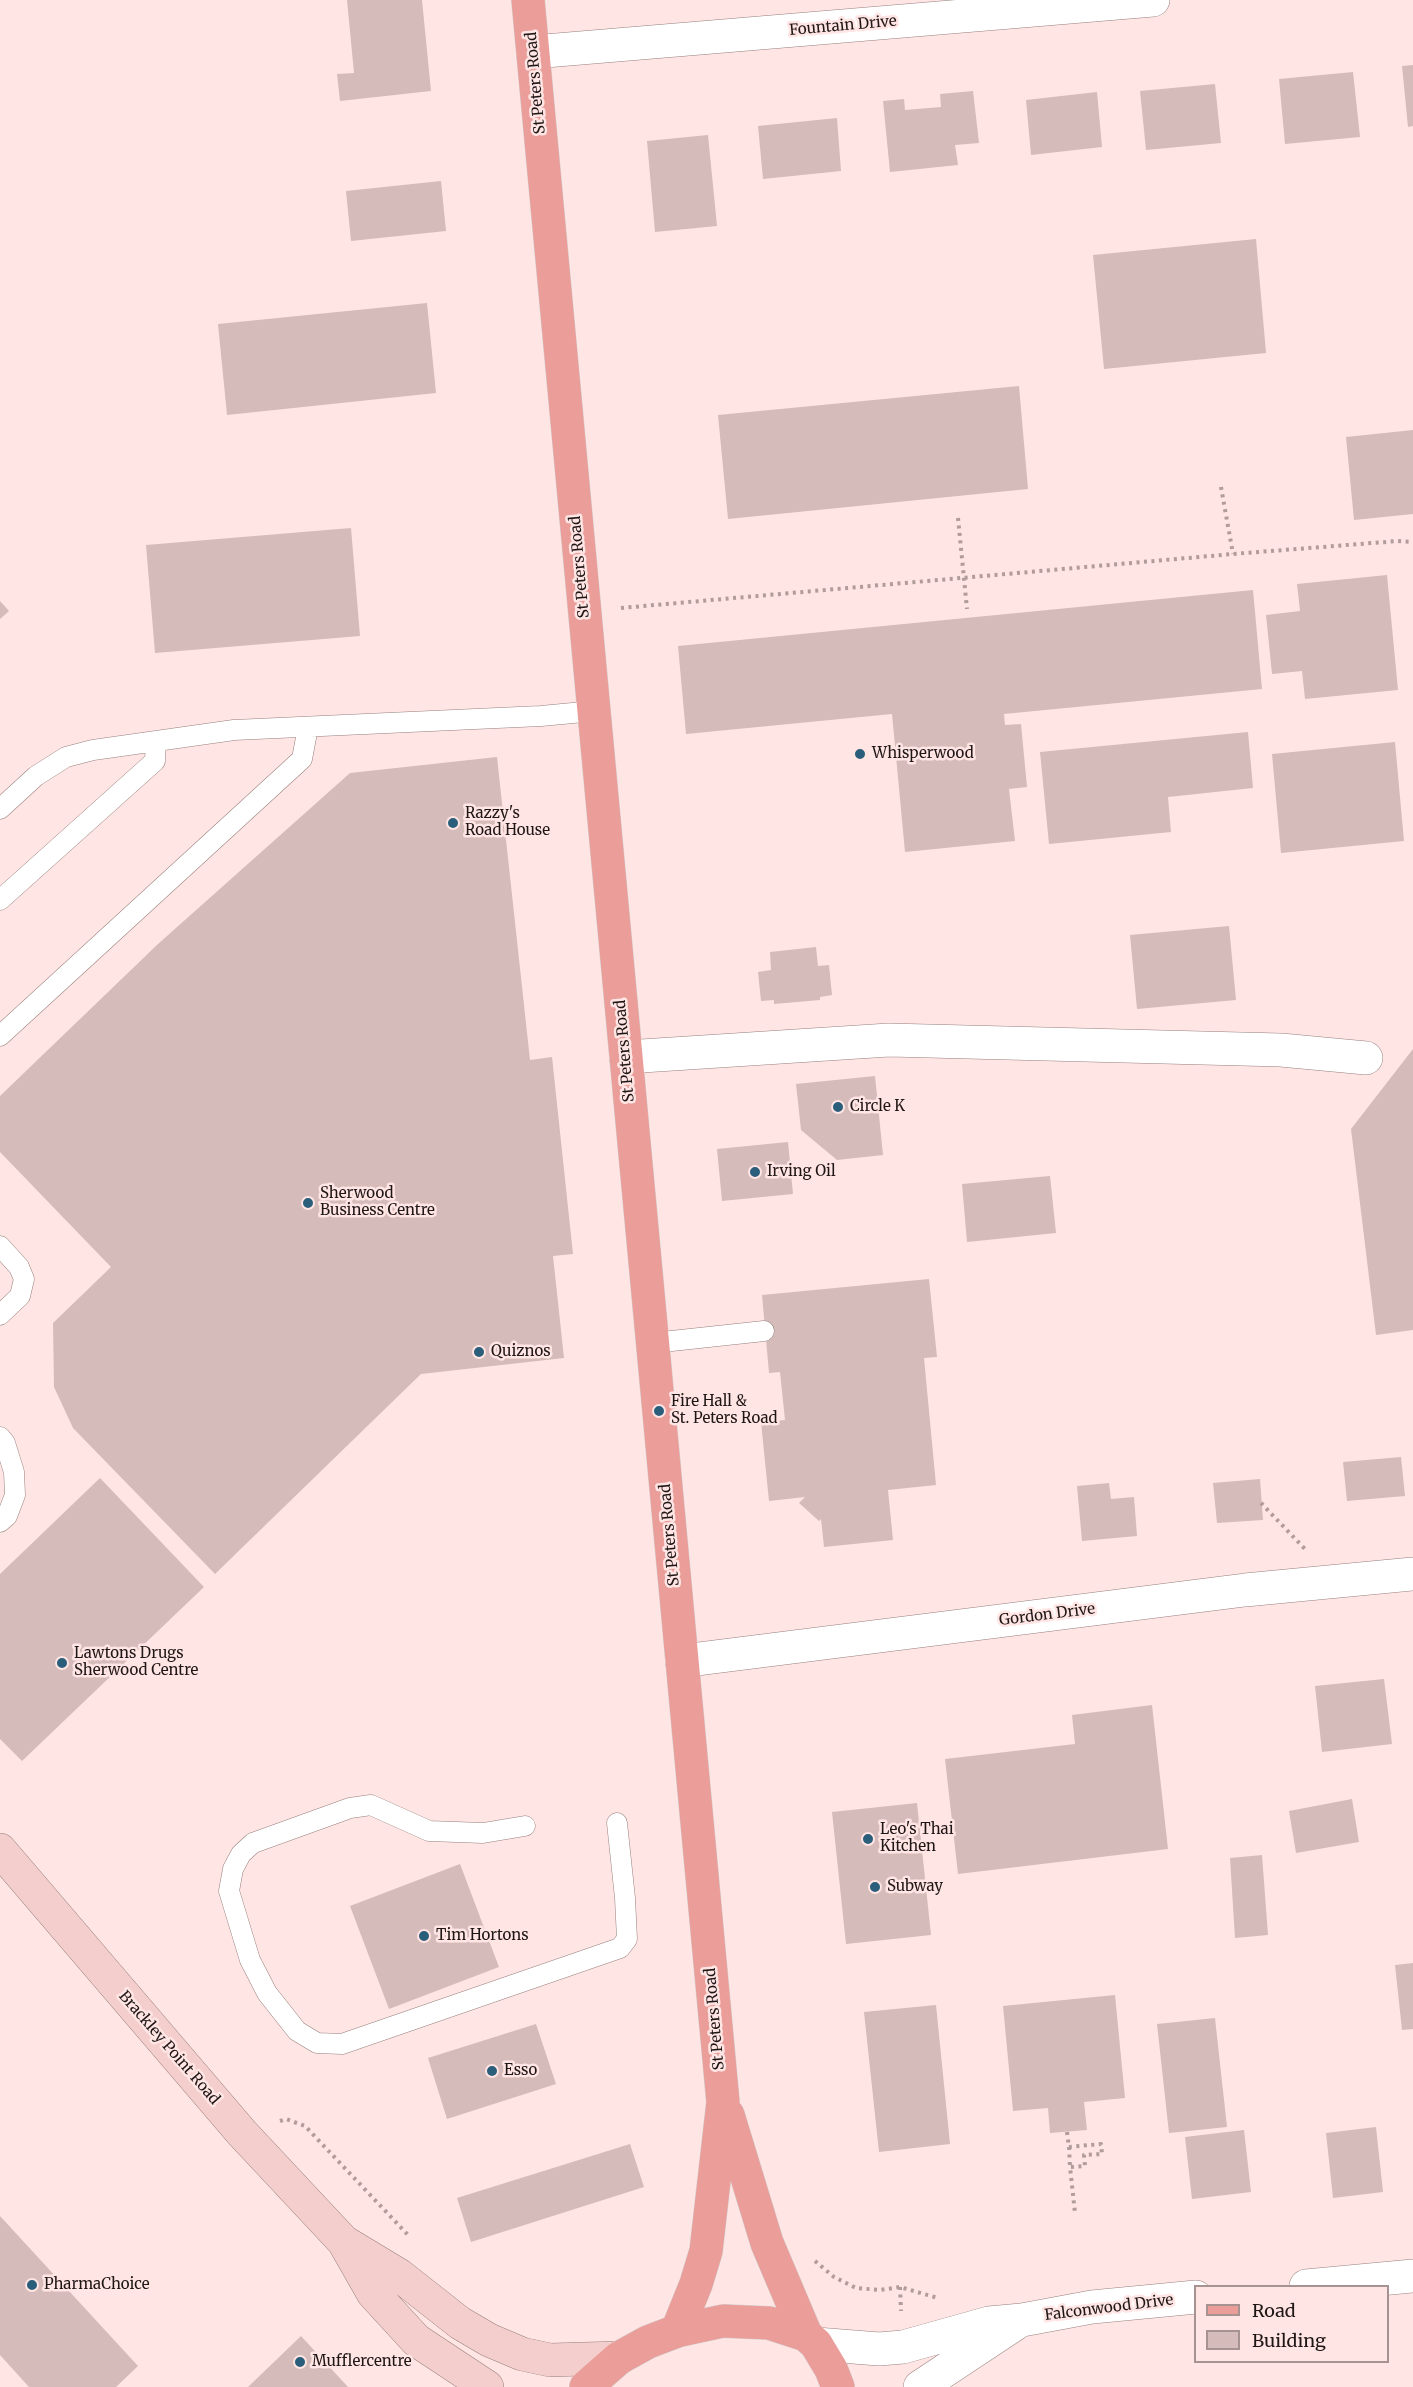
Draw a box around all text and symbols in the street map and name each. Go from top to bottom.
street label: Fountain Drive [789,12,897,40]
street label: St Peters Road [523,31,549,135]
street label: St Peters Road [567,515,593,619]
place label: Whisperwood [872,745,974,763]
marker: Whisperwood [853,747,867,761]
place label: Razzy's Road House [465,805,550,840]
marker: Razzy's Road House [446,816,460,830]
street label: St Peters Road [612,999,638,1103]
place label: Circle K [850,1098,905,1116]
marker: Circle K [831,1100,845,1114]
place label: Irving Oil [767,1163,836,1181]
marker: Irving Oil [748,1165,762,1179]
place label: Sherwood Business Centre [320,1185,435,1220]
marker: Sherwood Business Centre [301,1196,315,1210]
place label: Quiznos [491,1343,551,1361]
marker: Quiznos [472,1345,486,1359]
place label: Fire Hall & St. Peters Road [671,1393,778,1428]
marker: Fire Hall & St. Peters Road [652,1404,666,1418]
street label: St Peters Road [657,1483,683,1587]
street label: Gordon Drive [998,1600,1096,1630]
place label: Lawtons Drugs Sherwood Centre [74,1645,198,1680]
marker: Lawtons Drugs Sherwood Centre [55,1656,69,1670]
place label: Leo's Thai Kitchen [880,1821,954,1856]
marker: Leo's Thai Kitchen [861,1832,875,1846]
place label: Subway [887,1878,943,1896]
marker: Subway [868,1880,882,1894]
place label: Tim Hortons [436,1927,529,1945]
marker: Tim Hortons [417,1929,431,1943]
street label: St Peters Road [702,1967,728,2071]
street label: Brackley Point Road [115,1987,223,2109]
place label: Esso [504,2062,537,2080]
marker: Esso [485,2064,499,2078]
place label: PharmaChoice [44,2276,150,2294]
marker: PharmaChoice [25,2278,39,2292]
legend [1194,2285,1389,2363]
street label: Falconwood Drive [1044,2291,1174,2325]
text: Road [1252,2299,1296,2322]
text: Building [1252,2329,1326,2352]
place label: Mufflercentre [312,2353,412,2371]
marker: Mufflercentre [293,2355,307,2369]

